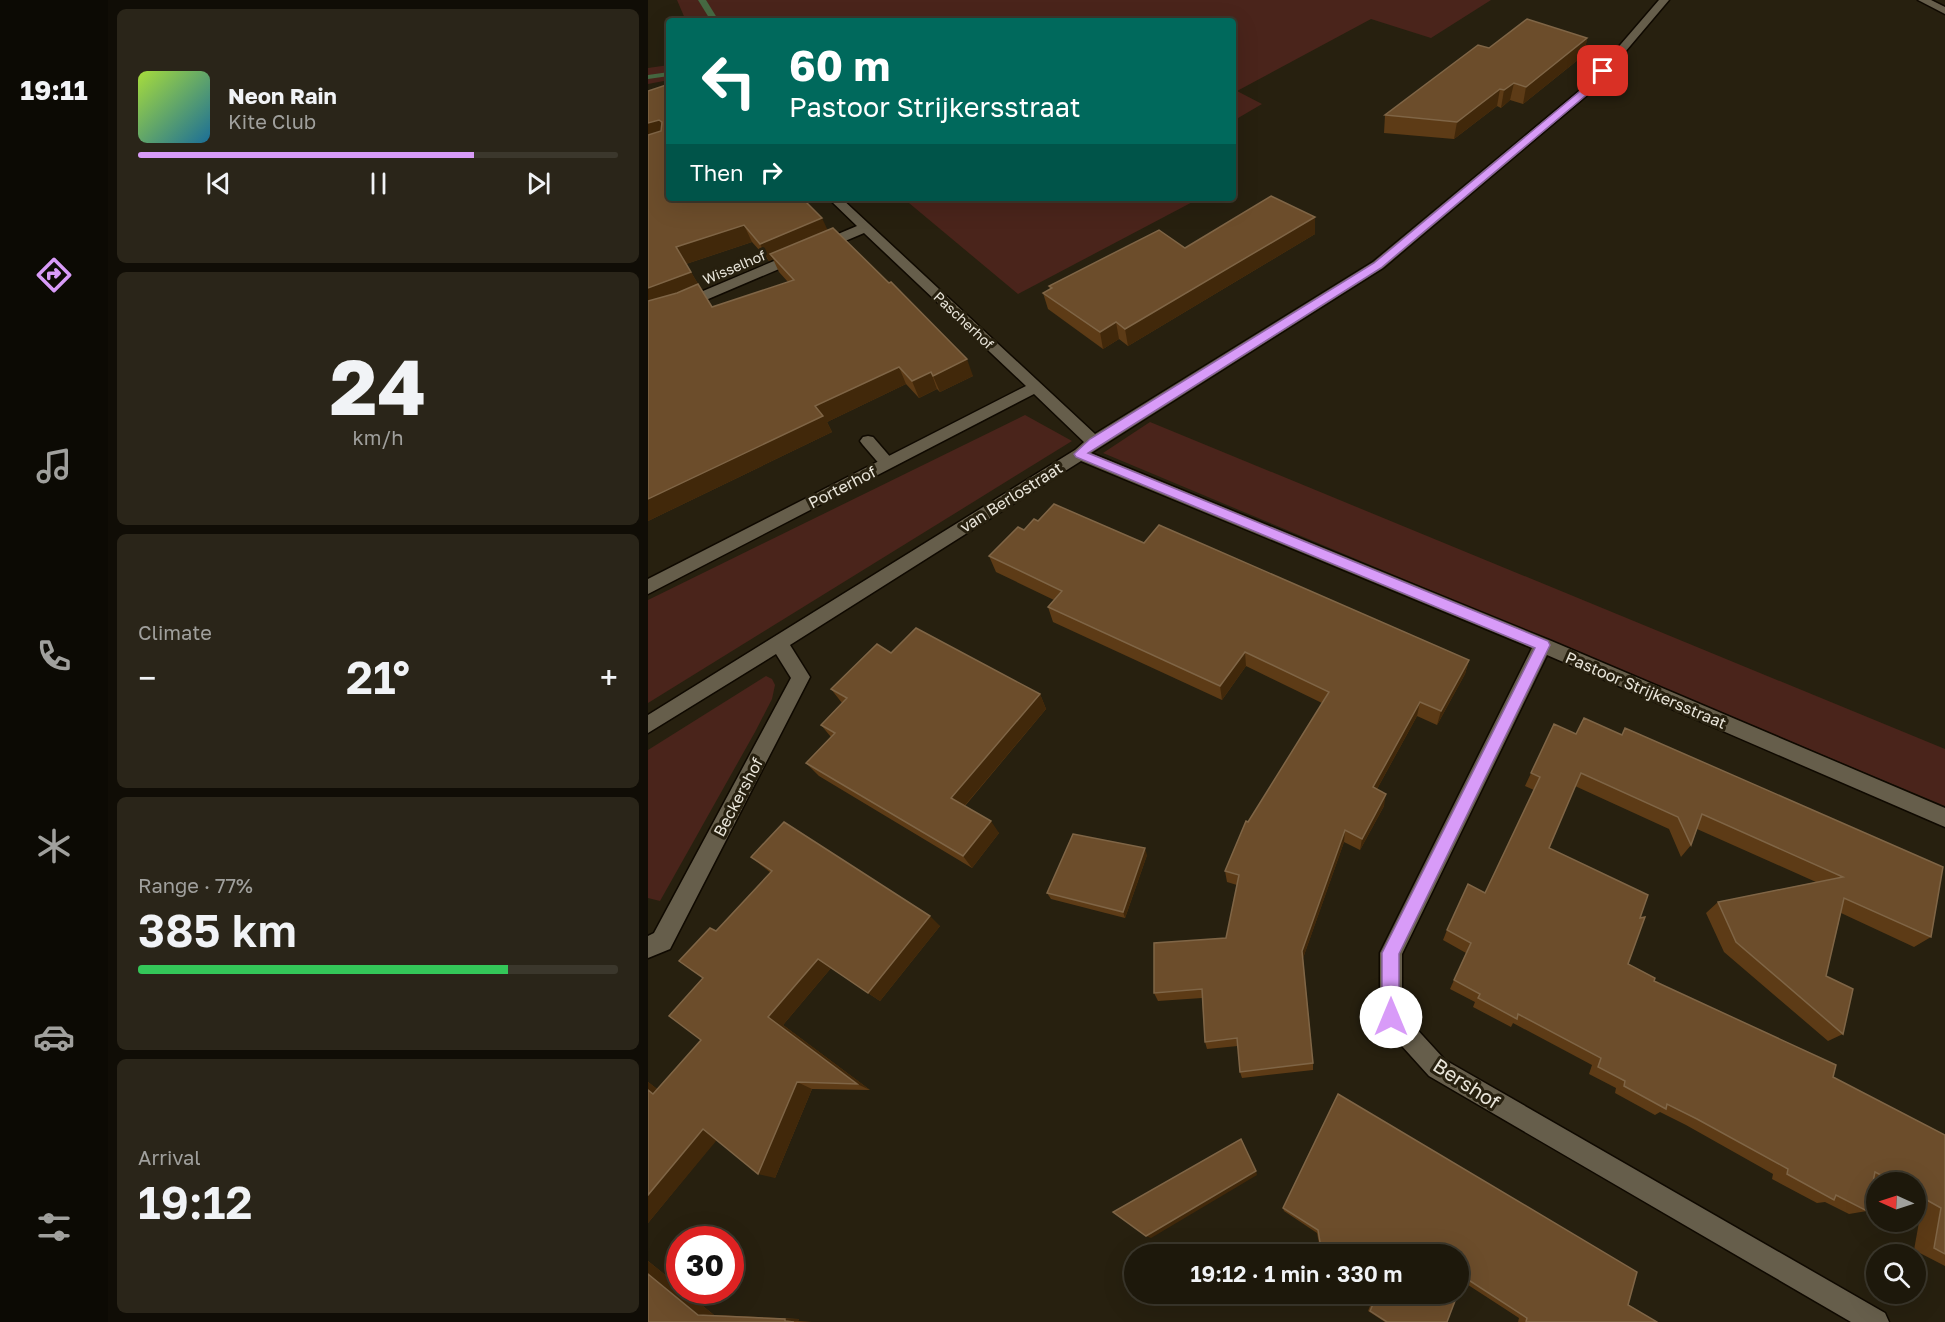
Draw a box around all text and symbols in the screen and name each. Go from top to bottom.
text: 60 m [789,40,890,90]
icon: left [690,42,768,120]
pin [1577,45,1628,96]
icon: arrive [1586,54,1619,87]
text: 19:11 [20,74,88,106]
text: Neon Rain [228,82,337,109]
text: Pastoor Strijkersstraat [789,91,1081,123]
text: Kite Club [228,109,316,133]
icon: right [755,156,788,189]
text: Then [690,159,743,186]
icon: previous [202,167,235,200]
icon: pause [362,167,395,200]
icon: next [522,167,555,200]
street label: Wisselhof [700,246,768,288]
icon: directions [33,254,75,296]
street label: Pascherhof [930,288,998,352]
text: 24 [330,339,426,432]
text: km/h [353,425,403,449]
icon: music [33,445,75,487]
street label: van Berlostraat [956,457,1066,537]
street label: Porterhof [805,461,879,513]
text: Climate [138,620,212,644]
icon: phone [33,635,75,677]
street label: Pastoor Strijkersstraat [1563,647,1729,733]
text: 21° [346,650,410,704]
text: − [138,658,156,697]
text: + [600,658,618,697]
street label: Beckershof [709,754,767,840]
icon: climate [33,825,75,867]
text: Range · 77% [138,873,253,897]
text: 385 km [138,903,297,957]
position arrow [1359,985,1423,1049]
icon: car [33,1016,75,1058]
street label: Bershof [1429,1053,1505,1113]
text: Arrival [138,1145,201,1169]
north arrow [1866,1172,1926,1232]
map controls [1866,1172,1926,1304]
text: 19:12 [138,1175,252,1229]
icon: filters [33,1206,75,1248]
speed limit sign: 30 [666,1226,744,1304]
button: search [1866,1244,1926,1304]
text: 19:12 · 1 min · 330 m [1190,1260,1403,1287]

